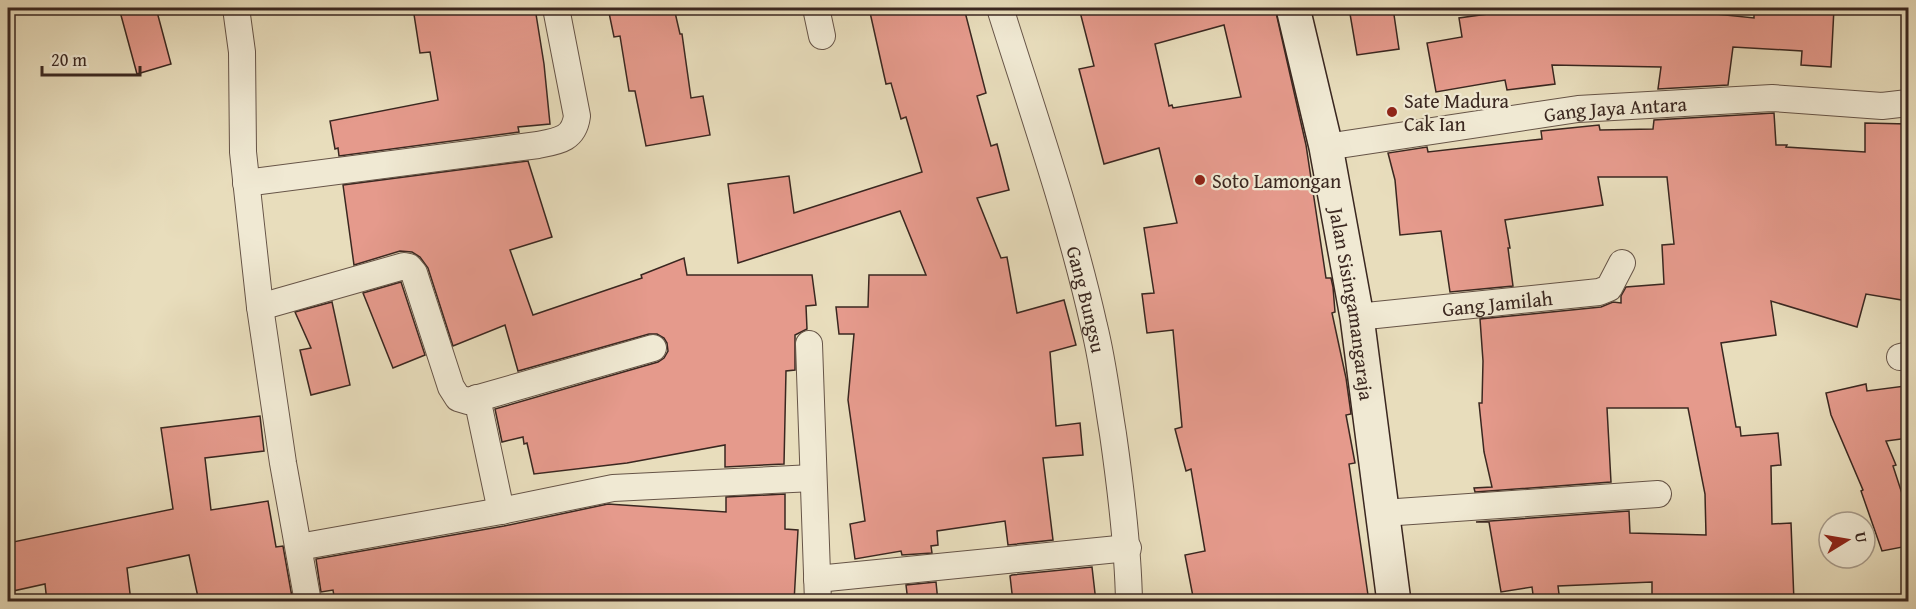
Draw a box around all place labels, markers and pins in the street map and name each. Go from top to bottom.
place label: Sate Madura Cak Ian [1404,86,1509,138]
marker: Sate Madura Cak Ian [1385,105,1399,119]
place label: Soto Lamongan [1212,166,1341,195]
marker: Soto Lamongan [1193,173,1207,187]

